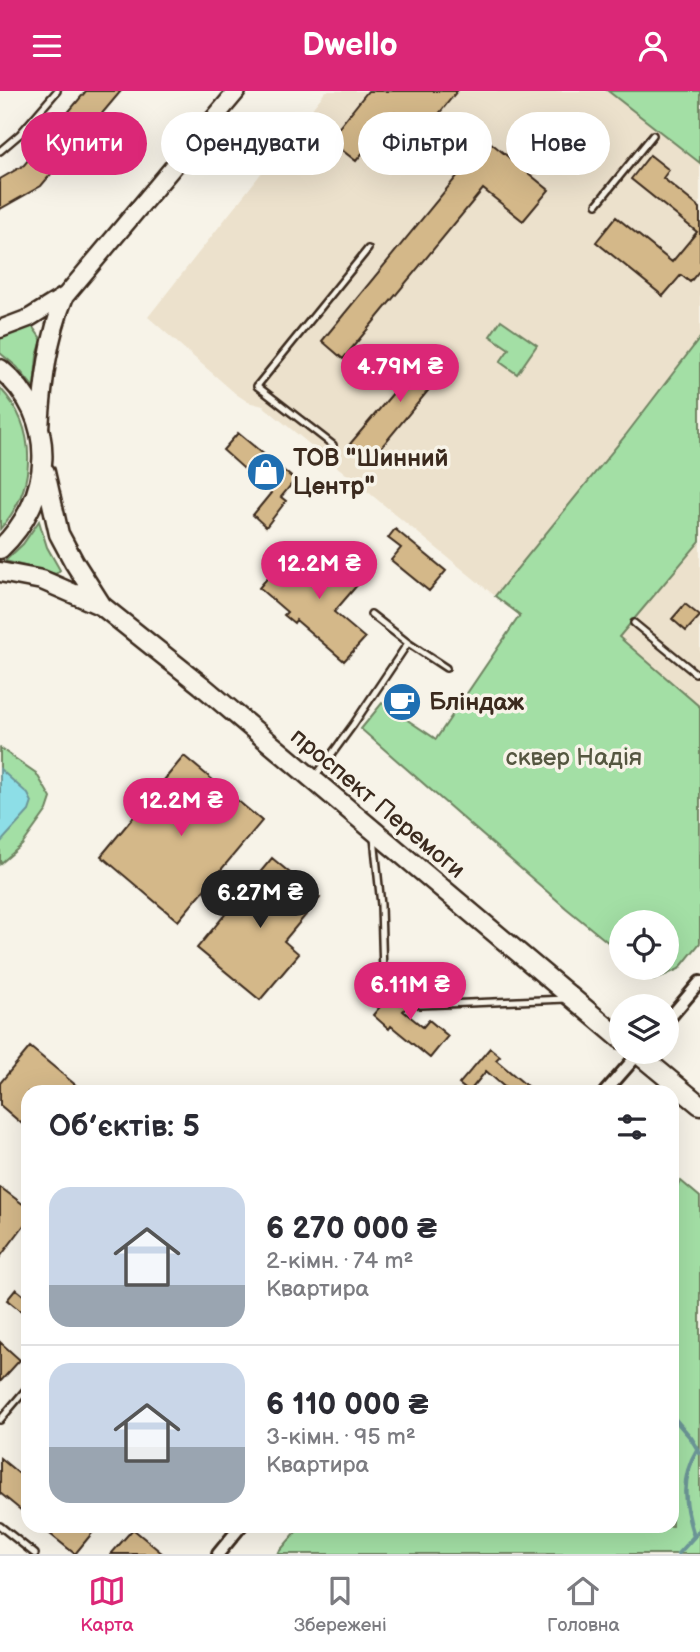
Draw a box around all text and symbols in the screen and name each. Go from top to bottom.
text: Dwello [302,26,398,65]
icon: menu [28,27,66,65]
icon: person [634,27,672,65]
chip: Купити [21,112,147,175]
chip: Орендувати [161,112,344,175]
chip: Фільтри [358,112,492,175]
chip: Нове [506,112,610,175]
pin: 4.79M ₴ [335,345,465,404]
text: 4.79M ₴ [357,353,443,381]
place label: ТОВ "Шинний Центр" [293,444,448,501]
shop icon: ТОВ "Шинний Центр" [245,451,287,493]
pin: 12.2M ₴ [254,541,384,601]
text: 12.2M ₴ [277,550,361,578]
cafe icon: Бліндаж [381,681,423,723]
place label: Бліндаж [429,688,524,717]
street label: проспект Перемоги [285,722,471,885]
park label: сквер Надія [506,743,642,772]
pin: 12.2M ₴ [116,779,246,838]
text: 12.2M ₴ [139,787,223,815]
pin: 6.27M ₴ [195,871,325,930]
text: 6.27M ₴ [217,879,303,907]
map controls [609,910,679,1064]
button: locate [609,910,679,980]
pin: 6.11M ₴ [345,963,475,1022]
text: 6.11M ₴ [370,971,450,999]
button: layers [609,994,679,1064]
icon: filters [613,1108,651,1146]
text: Об’єктів: 5 [49,1109,200,1145]
text: 6 270 000 ₴ [266,1211,437,1247]
icon: home [105,1215,189,1299]
text: 2-кімн. · 74 m² [266,1247,413,1275]
text: Квартира [266,1275,369,1303]
text: 6 110 000 ₴ [266,1387,429,1423]
icon: home [105,1391,189,1475]
text: 3-кімн. · 95 m² [266,1423,416,1451]
text: Квартира [266,1451,369,1479]
tab: Карта [80,1572,134,1637]
tab: Збережені [294,1572,387,1637]
tab: Головна [547,1572,620,1637]

